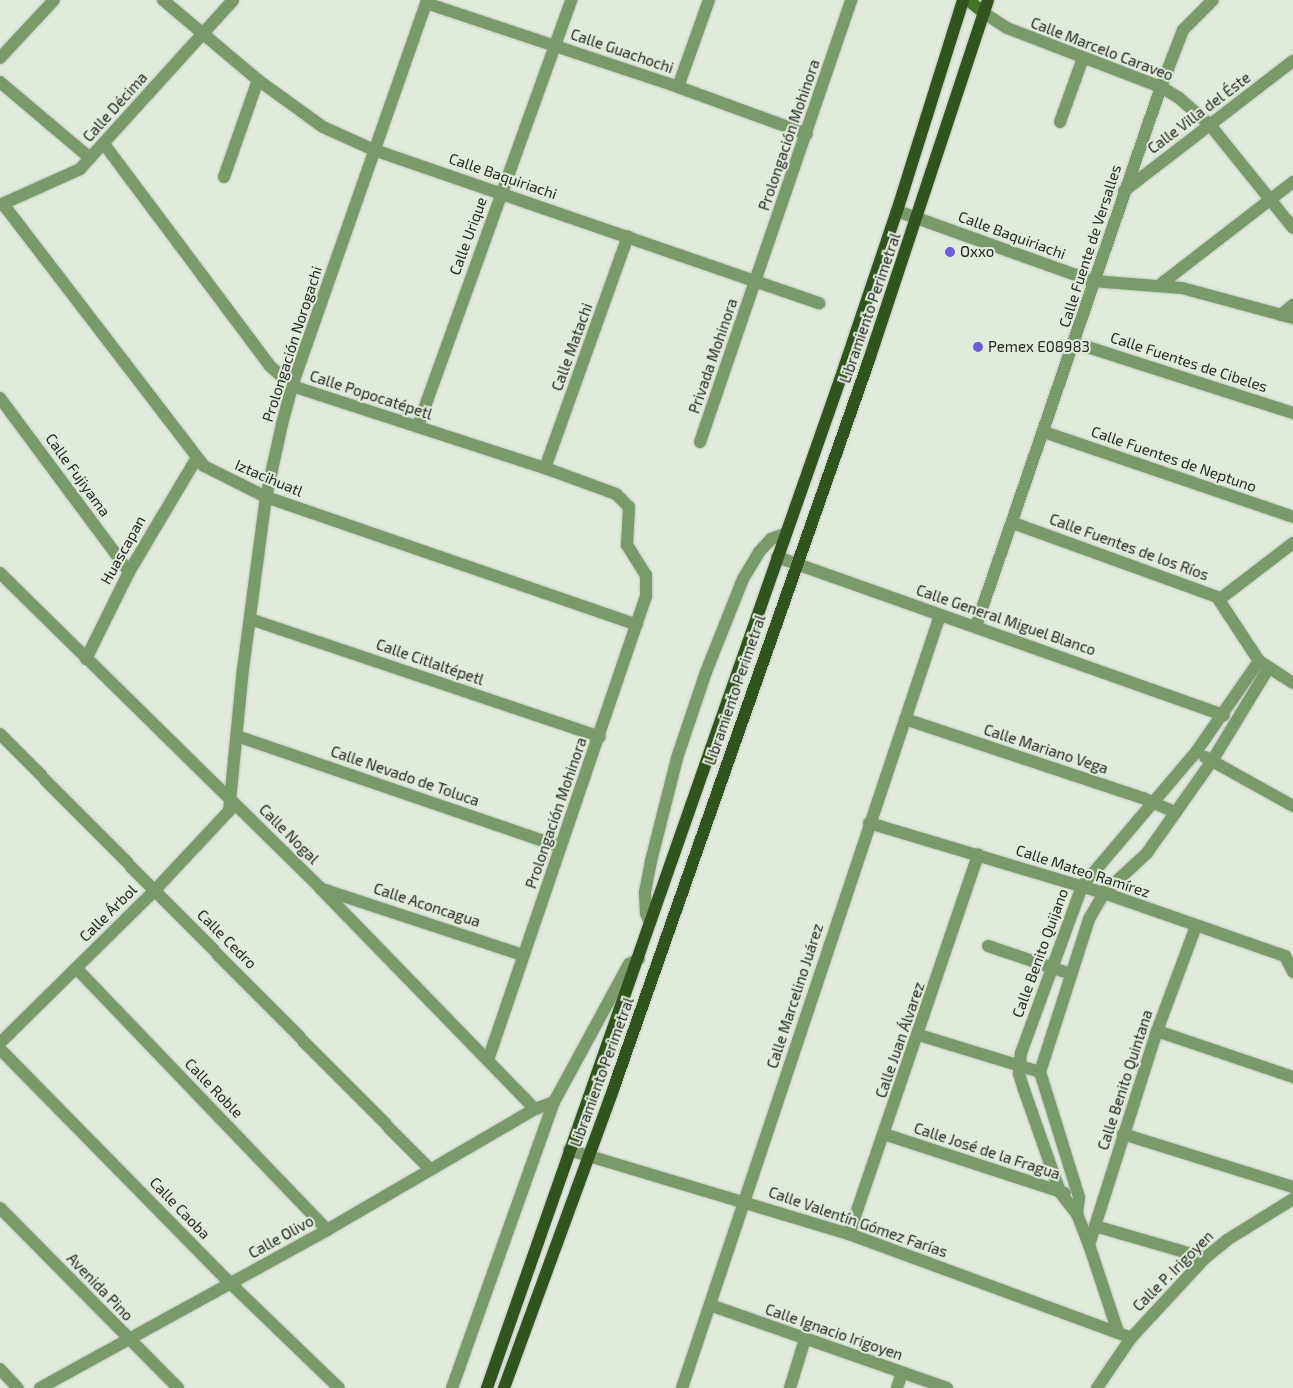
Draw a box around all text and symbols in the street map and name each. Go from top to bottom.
street label: Calle Marcelo Caraveo [1028,13,1176,85]
street label: Calle Guachochi [568,25,676,77]
street label: Prolongación Mohinora [755,57,823,213]
street label: Calle Décima [79,68,151,146]
street label: Calle Villa del Éste [1144,68,1254,158]
street label: Calle Baquiriachi [447,149,559,203]
street label: Calle Fuente de Versalles [1055,162,1125,330]
street label: Calle Urique [446,194,490,278]
street label: Calle Baquiriachi [956,207,1068,263]
street label: Libramiento Perimetral [836,231,904,385]
place label: Oxxo [960,243,994,261]
marker: Oxxo [944,246,956,258]
street label: Prolongación Norogachi [258,264,326,424]
street label: Privada Mohinora [685,296,741,416]
street label: Calle Matachi [548,301,596,393]
street label: Calle Fuentes de Cibeles [1108,328,1270,396]
place label: Pemex E08983 [988,338,1090,356]
marker: Pemex E08983 [972,341,984,353]
street label: Calle Popocatépetl [307,367,435,423]
street label: Calle Fuentes de Neptuno [1089,422,1259,496]
street label: Calle Fujiyama [42,430,114,520]
street label: Iztacihuatl [232,456,306,500]
street label: Calle Fuentes de los Ríos [1047,510,1211,584]
street label: Huascapan [97,513,149,587]
street label: Calle General Miguel Blanco [913,581,1099,659]
street label: Libramiento Perimetral [701,613,769,767]
street label: Calle Citlaltépetl [374,635,486,689]
street label: Calle Mariano Vega [981,720,1111,778]
street label: Prolongación Mohinora [522,735,590,891]
street label: Calle Nevado de Toluca [328,742,482,810]
street label: Calle Nogal [255,800,323,868]
street label: Calle Mateo Ramírez [1014,841,1152,901]
street label: Calle Aconcagua [371,879,483,931]
street label: Calle Árbol [75,880,141,946]
street label: Calle Benito Quijano [1008,886,1072,1020]
street label: Calle Cedro [194,906,260,972]
street label: Calle Marcelino Juárez [763,921,827,1071]
street label: Calle Juan Álvarez [872,979,928,1101]
street label: Libramiento Perimetral [567,995,637,1149]
street label: Calle Benito Quintana [1094,1008,1156,1152]
street label: Calle Roble [181,1054,247,1122]
street label: Calle José de la Fragua [911,1119,1063,1183]
street label: Calle Caoba [146,1173,214,1243]
street label: Calle Valentín Gómez Farías [766,1183,950,1261]
street label: Calle Olivo [245,1212,317,1262]
street label: Calle P. Irigoyen [1129,1227,1217,1315]
street label: Avenida Pino [63,1249,137,1325]
street label: Calle Ignacio Irigoyen [763,1300,905,1364]

